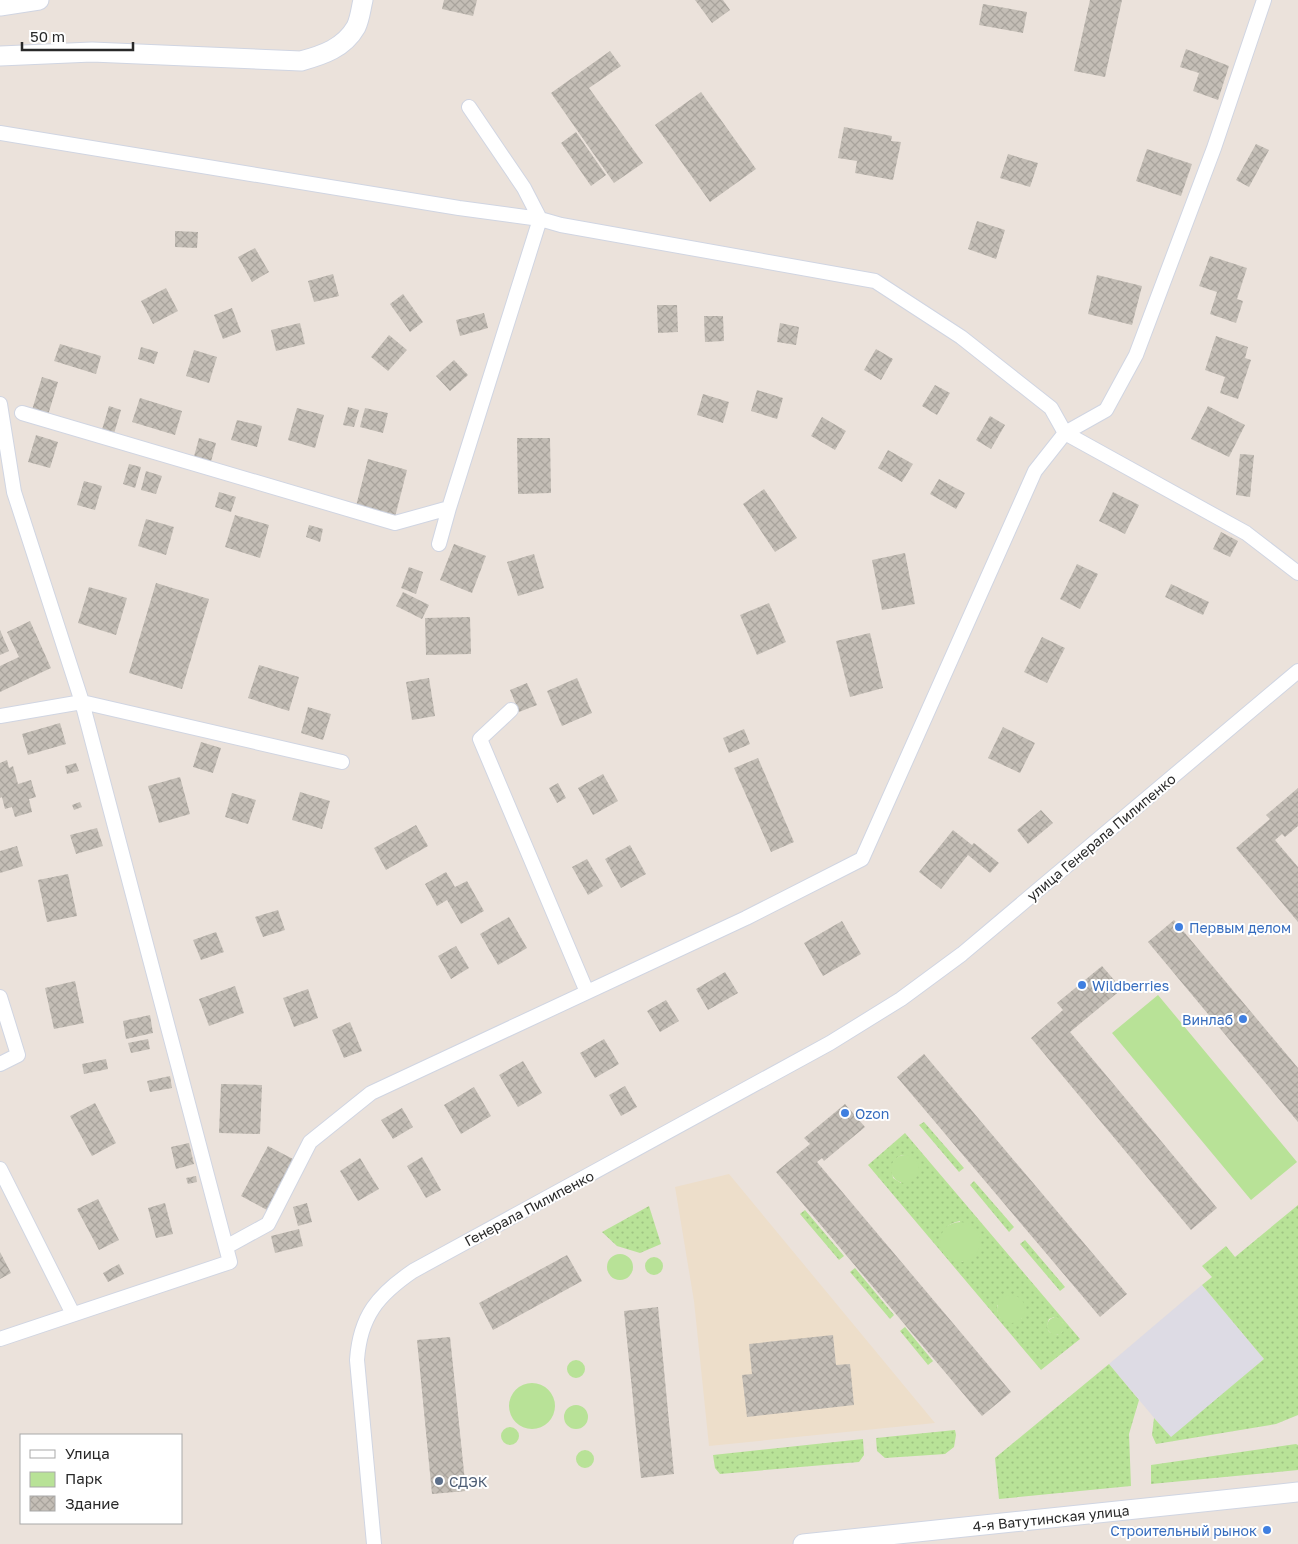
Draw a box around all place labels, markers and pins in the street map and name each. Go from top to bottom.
place label: Первым делом [1189,919,1291,936]
marker: Первым делом [1173,921,1185,933]
place label: Wildberries [1092,977,1169,994]
marker: Wildberries [1076,979,1088,991]
place label: Винлаб [1182,1011,1233,1028]
marker: Винлаб [1237,1013,1249,1025]
place label: Ozon [855,1105,889,1122]
marker: Ozon [839,1107,851,1119]
place label: СДЭК [449,1473,488,1490]
marker: СДЭК [433,1475,445,1487]
place label: Строительный рынок [1110,1522,1257,1539]
marker: Строительный рынок [1261,1524,1273,1536]

